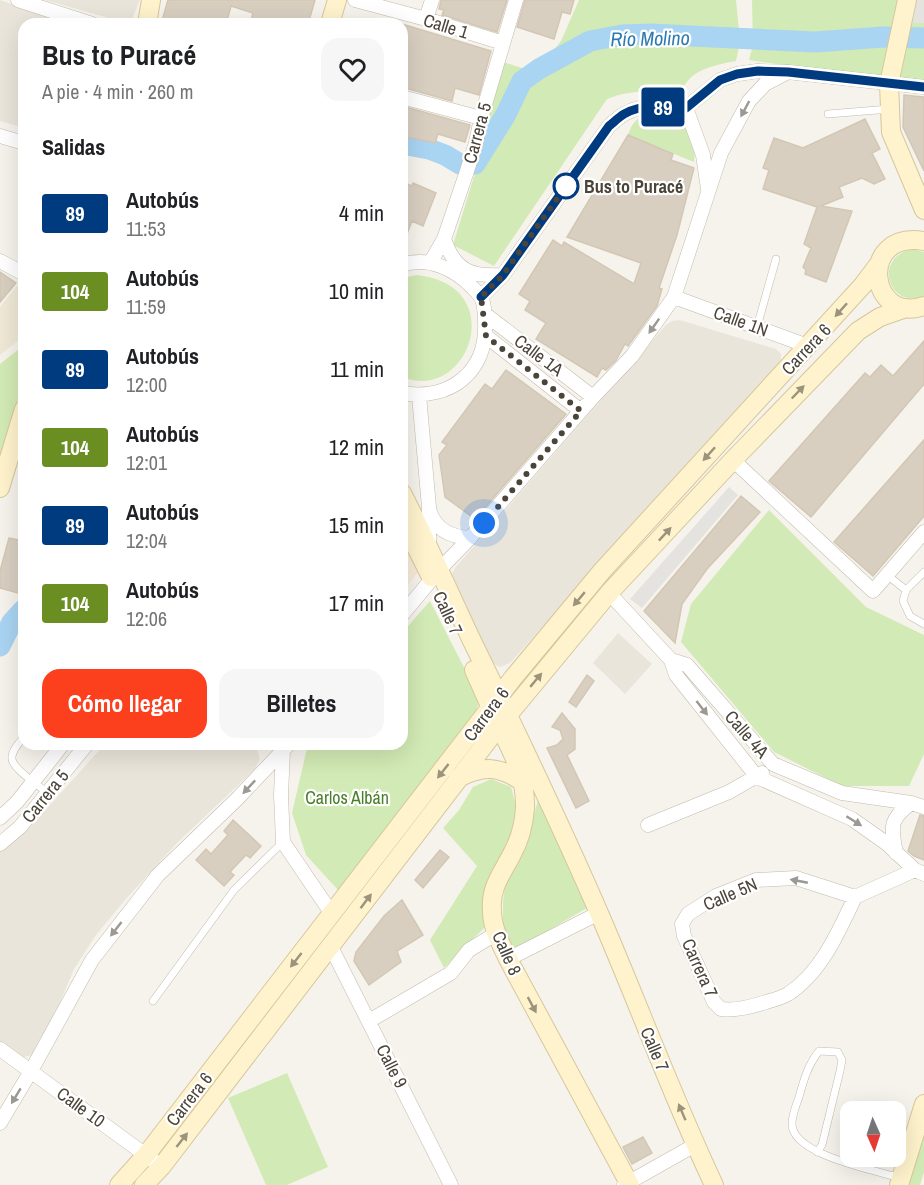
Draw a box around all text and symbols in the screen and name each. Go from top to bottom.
street label: Calle 1 [420,7,472,45]
water label: Río Molino [610,24,690,52]
text: Bus to Puracé [42,36,196,74]
button: heart [321,38,384,101]
text: A pie · 4 min · 260 m [42,78,193,105]
line badge: 89 [636,88,690,126]
text: 89 [653,93,673,122]
street label: Carrera 5 [457,100,497,166]
one-way arrow [740,100,750,117]
text: Salidas [42,132,105,162]
marker: Bus to Puracé [553,173,579,199]
place label: Bus to Puracé [584,174,683,199]
text: Autobús [126,185,199,215]
text: 4 min [339,198,384,228]
text: 89 [65,199,85,228]
text: 11:53 [126,215,166,242]
text: Autobús [126,263,199,293]
text: 10 min [329,276,384,306]
text: 104 [61,277,89,306]
text: 11:59 [126,293,166,320]
street label: Calle 1N [710,300,772,342]
one-way arrow [835,302,848,317]
one-way arrow [648,317,660,333]
street label: Carrera 6 [776,318,836,380]
street label: Calle 1A [509,328,569,382]
text: Autobús [126,341,199,371]
text: 11 min [330,354,384,384]
text: 89 [65,355,85,384]
text: 12:00 [126,371,167,398]
one-way arrow [791,385,805,399]
text: Autobús [126,419,199,449]
text: 12 min [329,432,384,462]
text: 104 [61,433,89,462]
one-way arrow [703,446,717,460]
text: 12:01 [126,449,167,476]
text: Autobús [126,497,199,527]
your location [469,508,499,538]
text: 15 min [329,510,384,540]
text: 89 [65,511,85,540]
text: 12:04 [126,527,167,554]
one-way arrow [657,527,671,541]
text: Autobús [126,575,199,605]
street label: Calle 7 [427,587,469,639]
text: 17 min [329,588,384,618]
text: 104 [61,589,89,618]
one-way arrow [573,591,586,607]
text: 12:06 [126,605,167,632]
button: Cómo llegar [42,669,207,738]
button: Billetes [219,669,384,738]
one-way arrow [530,672,543,688]
street label: Carrera 6 [457,682,515,746]
one-way arrow [696,700,709,716]
street label: Calle 4A [719,705,775,763]
one-way arrow [436,763,449,779]
street label: Carrera 5 [16,764,74,828]
one-way arrow [242,779,256,794]
park label: Carlos Albán [305,785,389,810]
one-way arrow [846,816,862,827]
street label: Calle 5N [699,871,761,917]
one-way arrow [789,876,808,885]
one-way arrow [360,893,372,909]
one-way arrow [110,921,123,937]
street label: Calle 8 [486,927,528,979]
street label: Carrera 7 [676,934,724,1002]
one-way arrow [290,952,302,968]
one-way arrow [527,996,537,1013]
street label: Calle 7 [635,1023,675,1075]
street label: Calle 9 [370,1040,414,1092]
street label: Carrera 6 [160,1067,218,1131]
street label: Calle 10 [52,1081,110,1133]
one-way arrow [11,1088,22,1104]
north arrow [840,1101,906,1167]
map controls [840,1101,906,1167]
one-way arrow [677,1103,687,1121]
one-way arrow [175,1133,187,1148]

